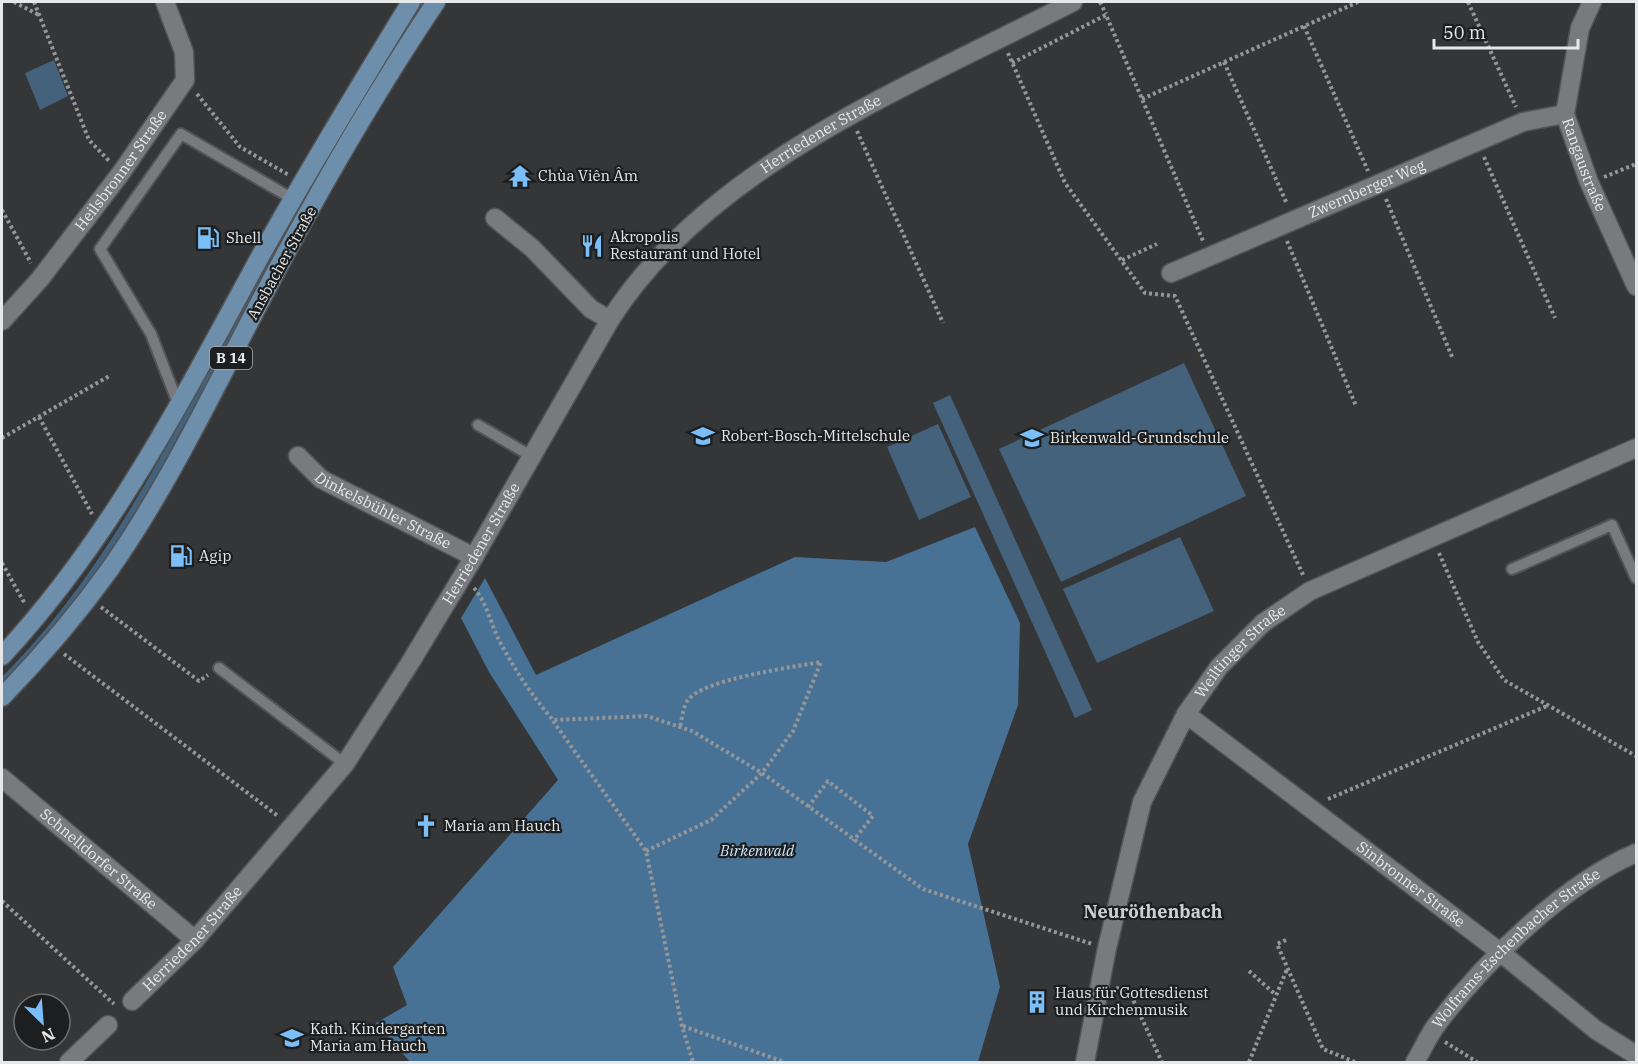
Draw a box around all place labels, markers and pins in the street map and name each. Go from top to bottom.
temple icon: Chùa Viên Âm [507,163,533,189]
place label: Chùa Viên Âm [538,166,638,185]
fuel station icon: Shell [195,225,221,251]
place label: Akropolis Restaurant und Hotel [610,227,761,263]
place label: Shell [226,228,261,247]
restaurant icon: Akropolis Restaurant und Hotel [579,233,605,259]
school or university icon: Robert-Bosch-Mittelschule [690,423,716,449]
school or university icon: Birkenwald-Grundschule [1019,425,1045,451]
place label: Robert-Bosch-Mittelschule [721,426,910,445]
place label: Birkenwald-Grundschule [1050,428,1229,447]
fuel station icon: Agip [168,543,194,569]
place label: Agip [199,546,231,565]
church icon: Maria am Hauch [413,813,439,839]
place label: Maria am Hauch [444,816,561,835]
place label: Haus für Gottesdienst und Kirchenmusik [1055,983,1209,1019]
building icon: Haus für Gottesdienst und Kirchenmusik [1024,989,1050,1015]
place label: Kath. Kindergarten Maria am Hauch [310,1019,446,1055]
school or university icon: Kath. Kindergarten Maria am Hauch [279,1025,305,1051]

